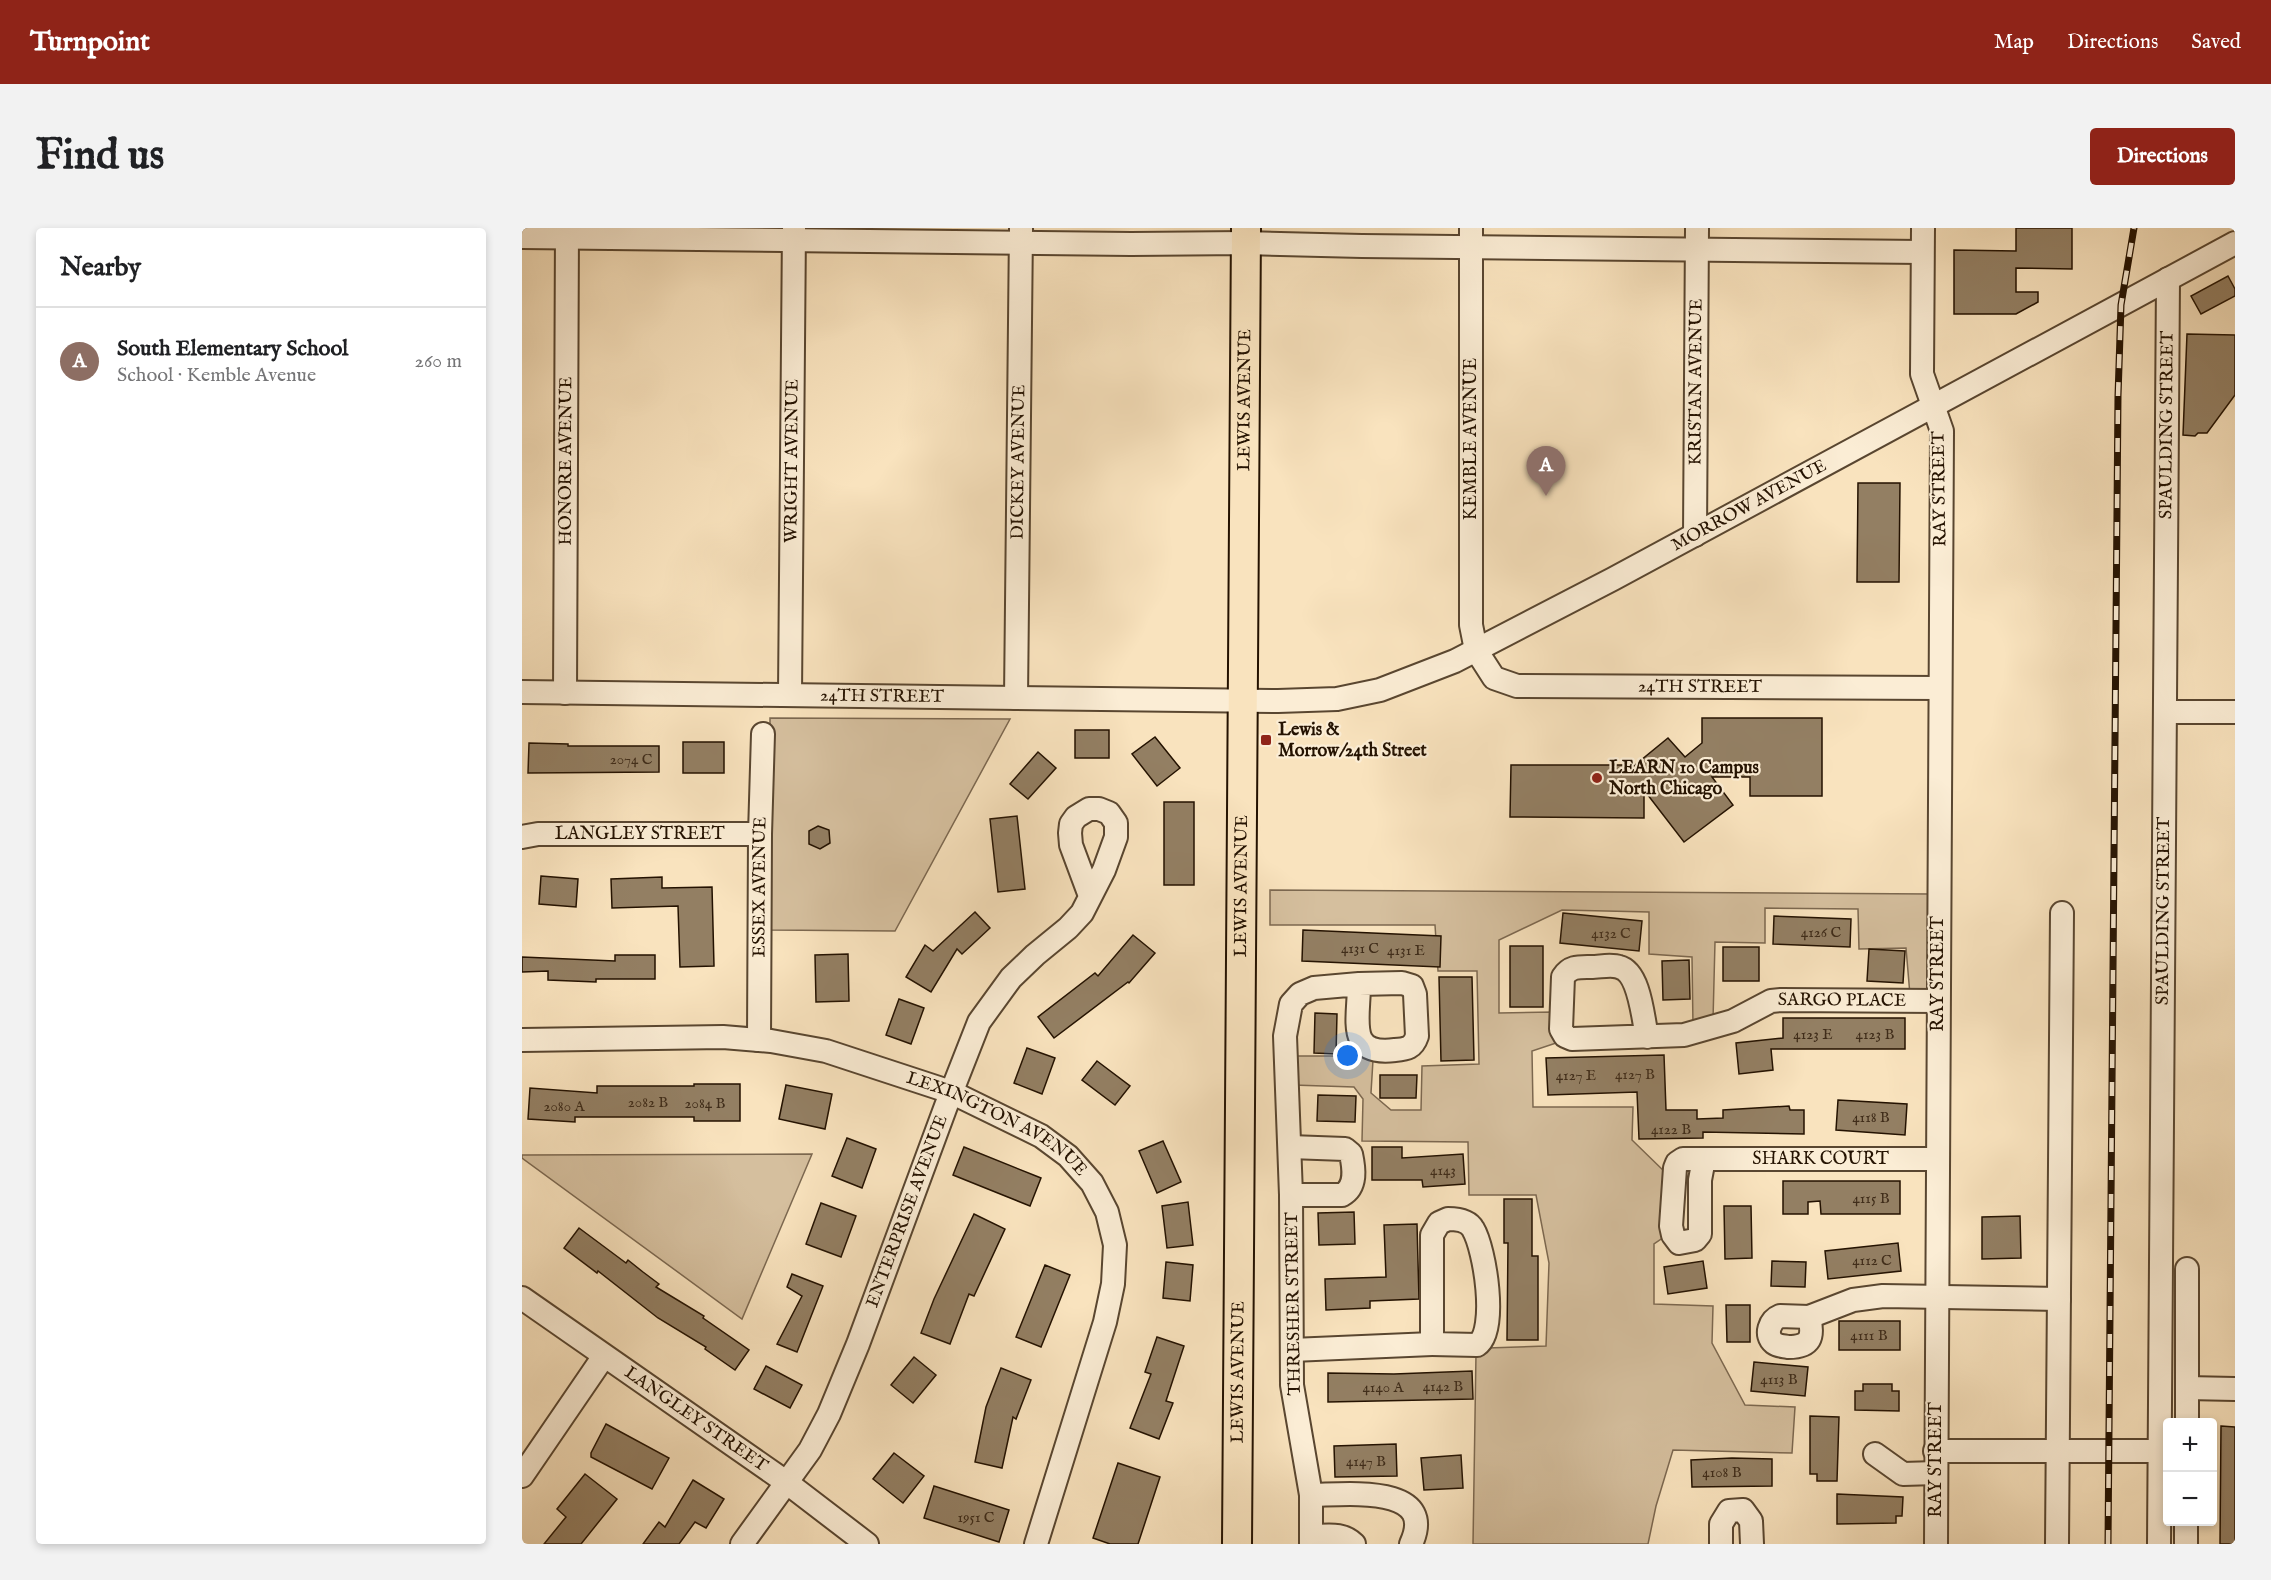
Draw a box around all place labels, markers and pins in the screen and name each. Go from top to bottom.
pin: A [1526,446,1566,496]
place label: Lewis & Morrow/24th Street [1278,719,1427,763]
marker: Lewis & Morrow/24th Street [1259,733,1273,747]
place label: LEARN 10 Campus North Chicago [1608,757,1759,801]
marker: LEARN 10 Campus North Chicago [1590,771,1604,785]

